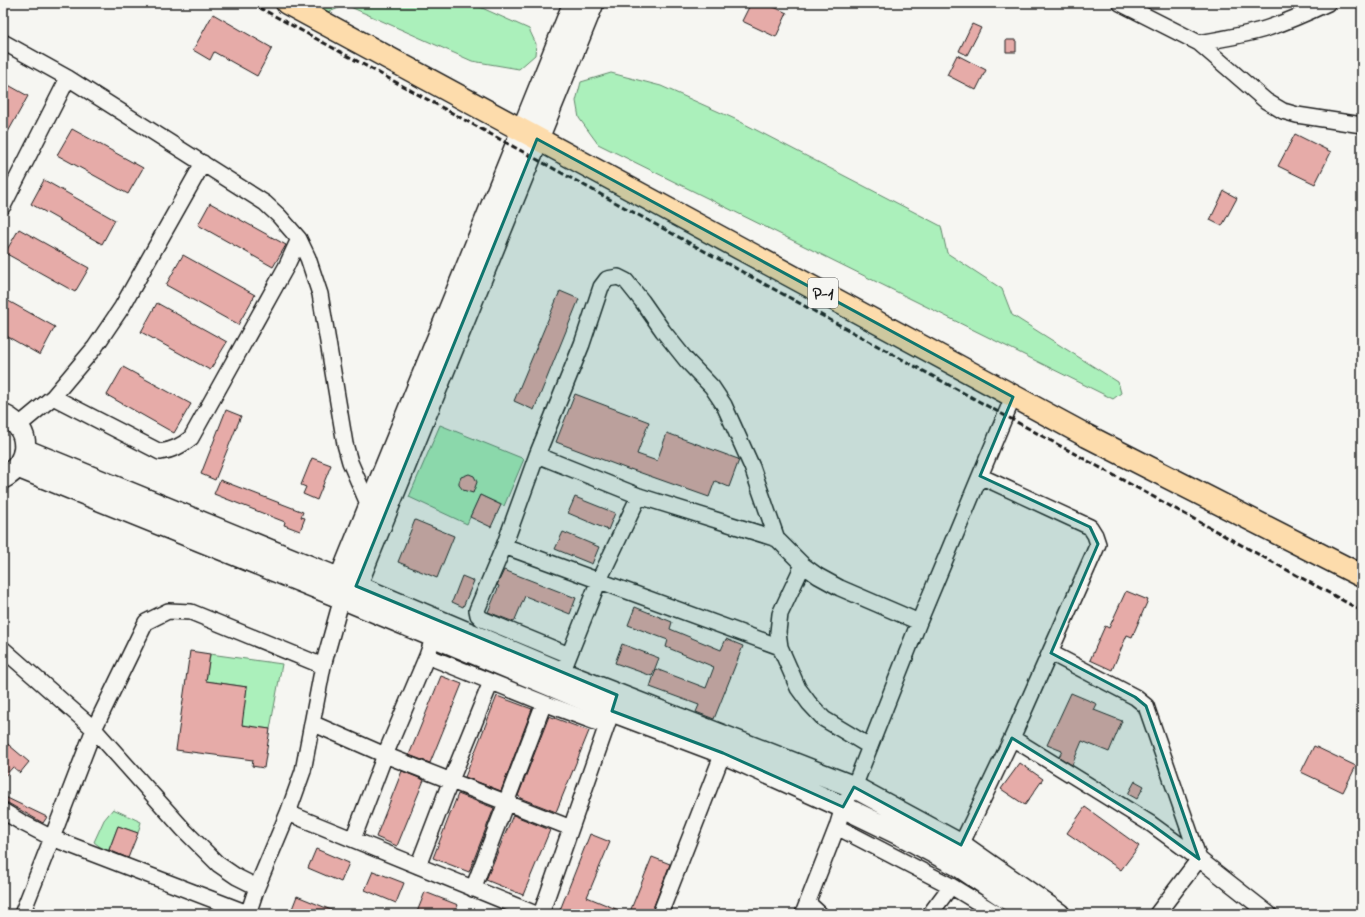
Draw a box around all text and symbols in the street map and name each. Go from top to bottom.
road number: P-1 [808,278,838,308]

